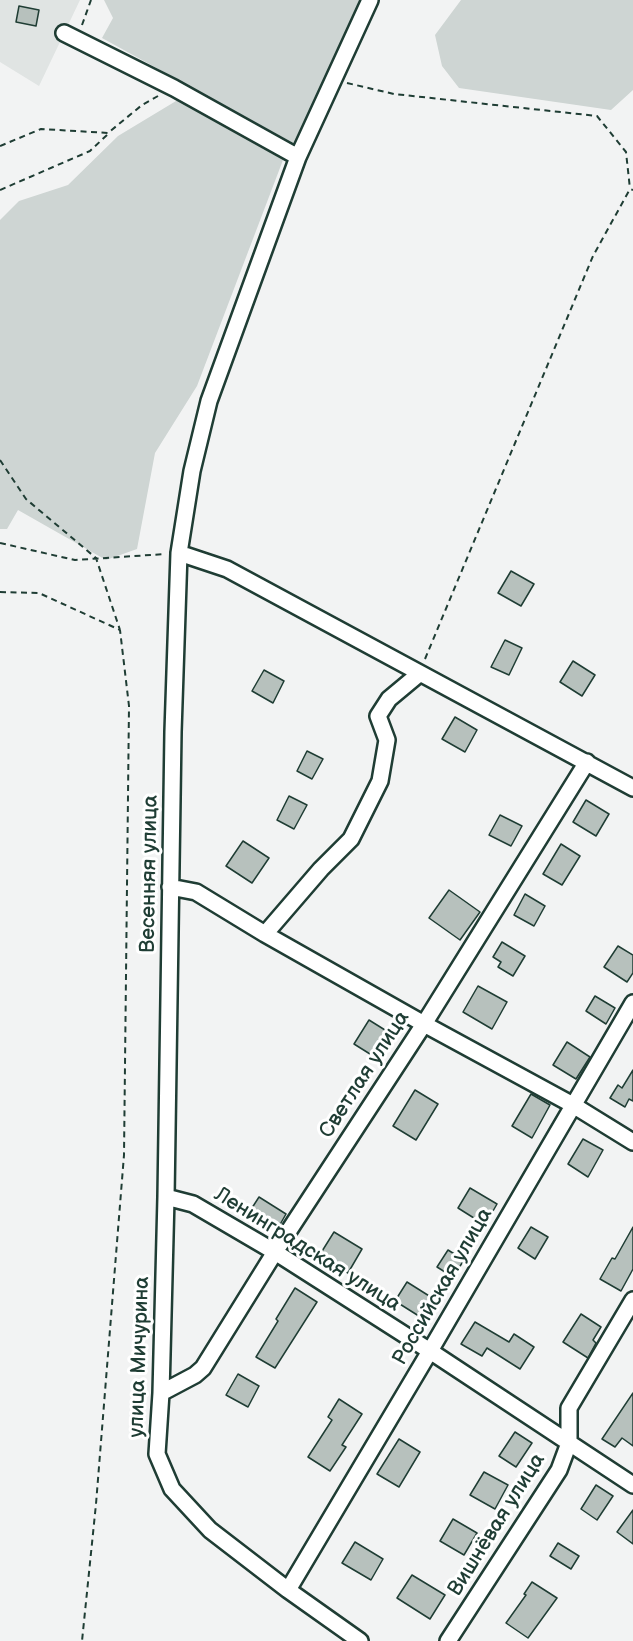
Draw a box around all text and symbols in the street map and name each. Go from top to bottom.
street label: Весенняя улица [136,795,164,953]
street label: Светлая улица [315,1007,415,1143]
street label: Ленинградская улица [209,1182,405,1318]
street label: Российская улица [388,1204,498,1370]
street label: улица Мичурина [125,1276,155,1438]
street label: Вишнёвая улица [443,1449,551,1601]

